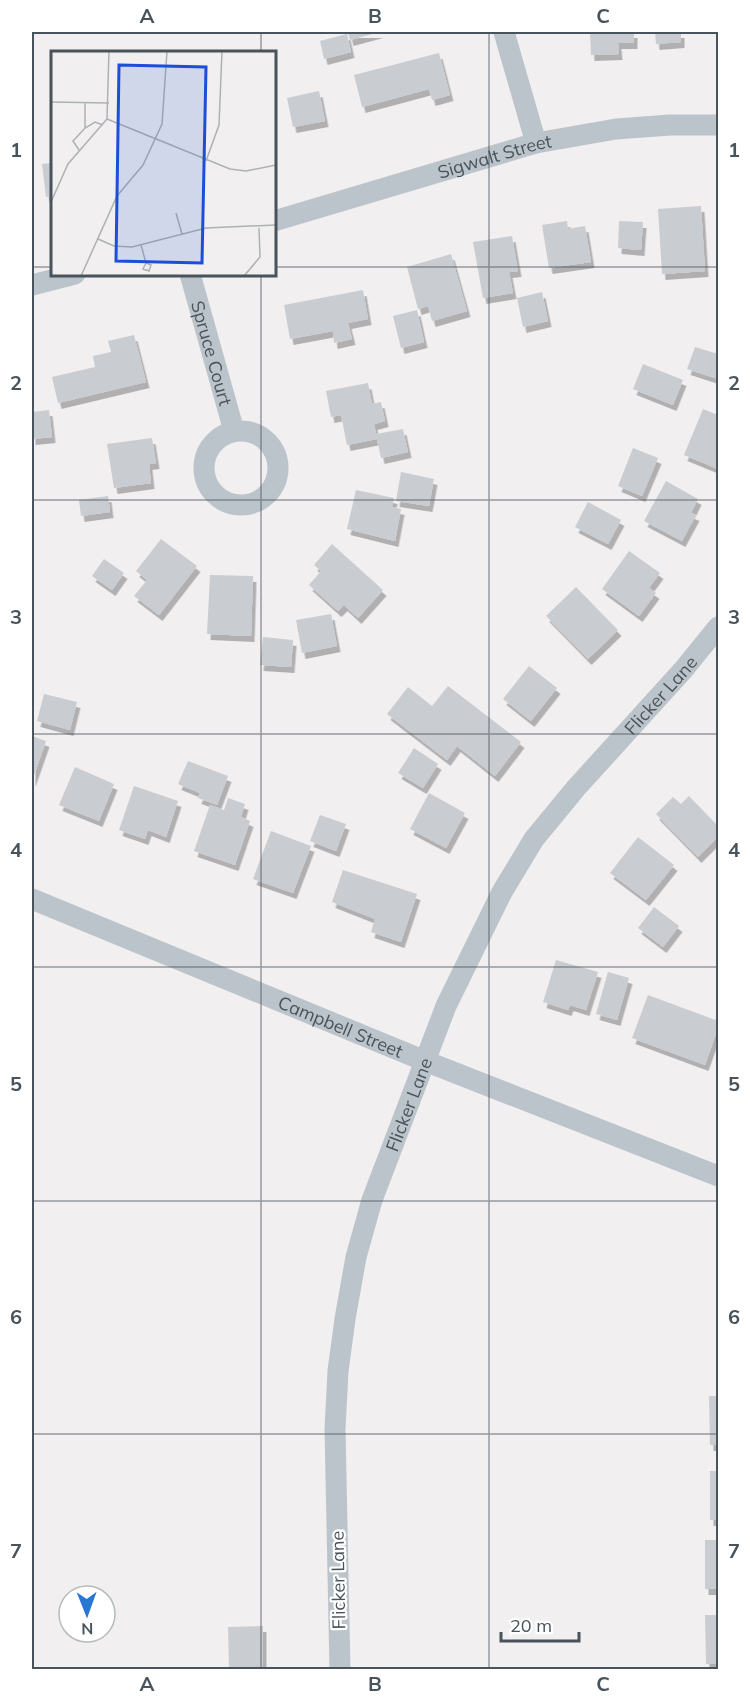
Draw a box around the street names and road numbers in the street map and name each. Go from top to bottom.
street label: Sigwalt Street [435,129,553,183]
street label: Spruce Court [186,298,238,408]
street label: Flicker Lane [619,651,702,739]
street label: Campbell Street [275,990,407,1062]
street label: Flicker Lane [380,1054,437,1155]
street label: Flicker Lane [326,1530,350,1630]

